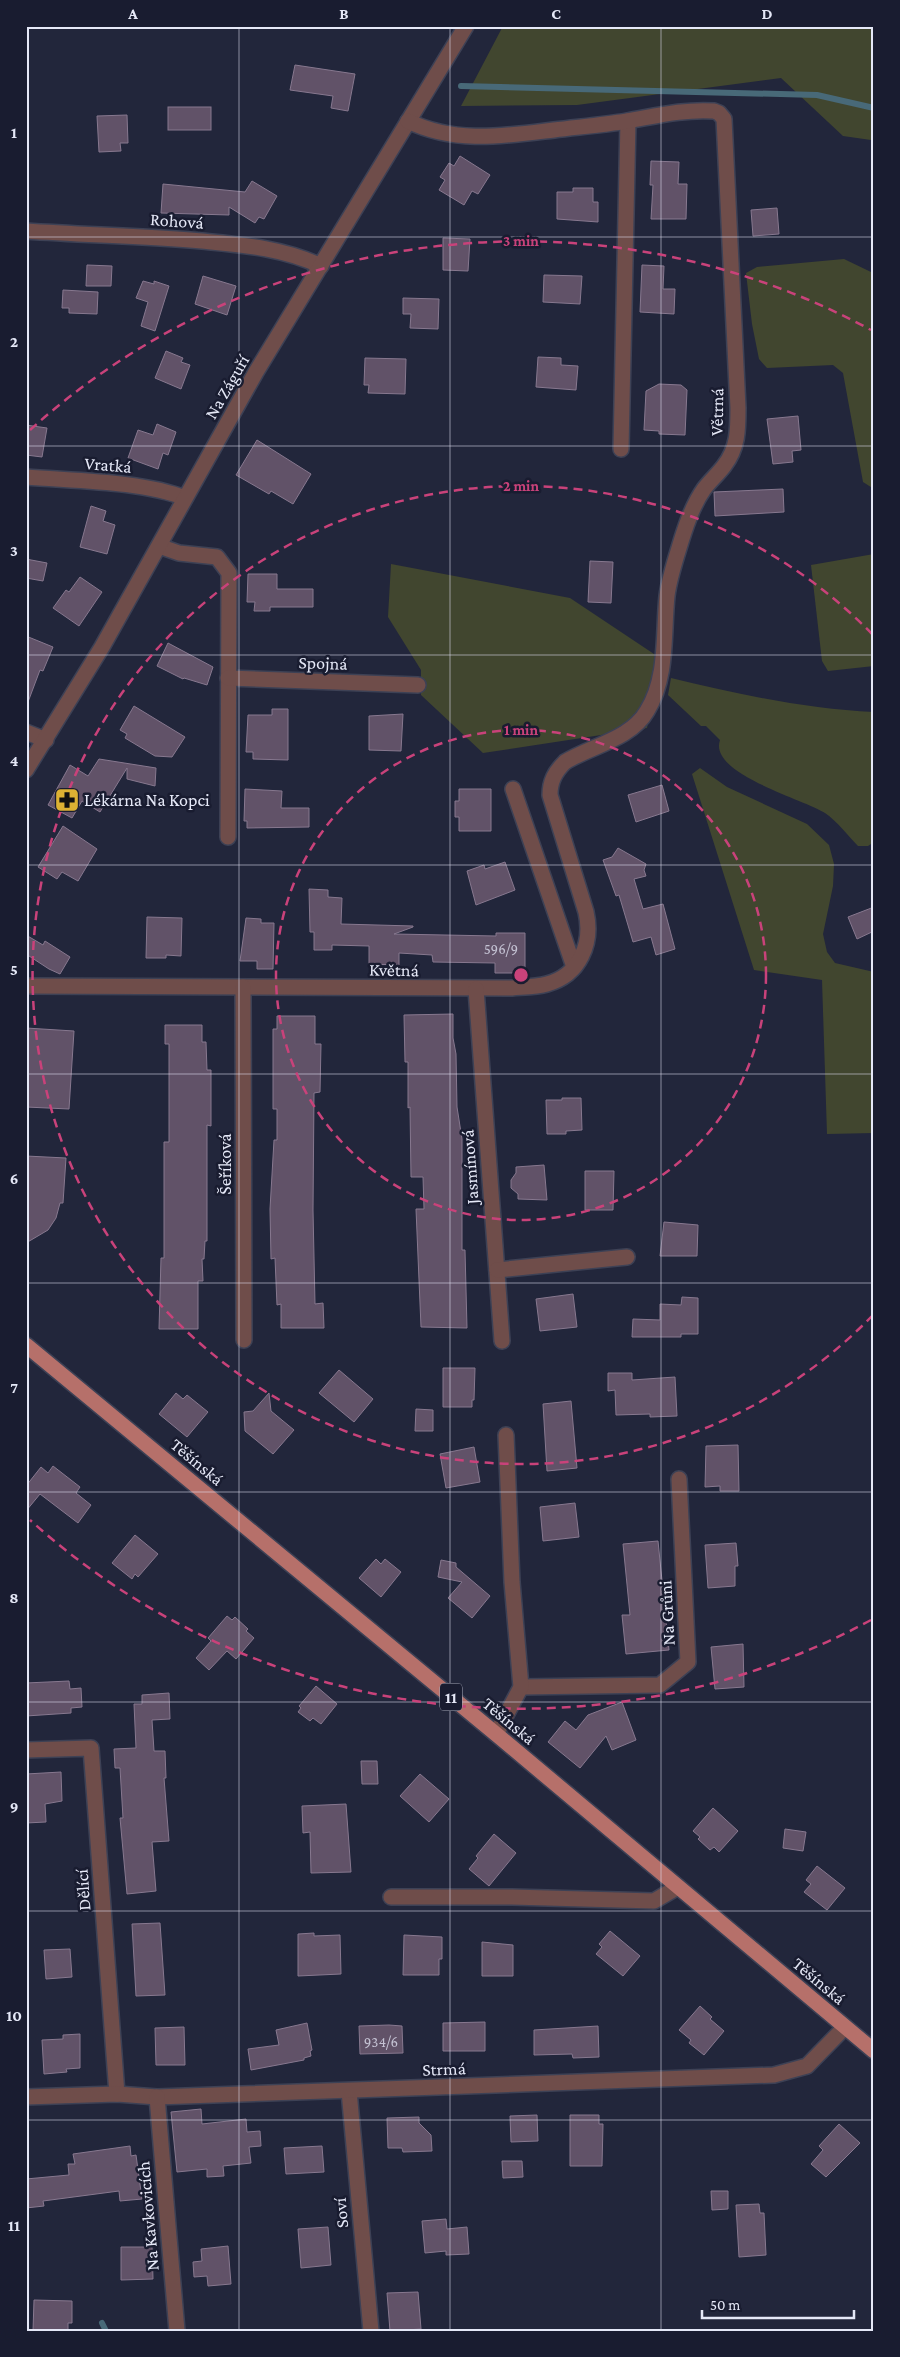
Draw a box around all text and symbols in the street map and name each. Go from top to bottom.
text: A [127,5,138,22]
text: B [339,5,349,22]
text: C [551,5,561,22]
text: D [761,5,773,22]
text: 1 [11,124,17,141]
street label: Rohová [149,209,205,233]
text: 3 min [503,233,539,249]
text: 2 [10,333,18,350]
street label: Na Záguří [201,350,254,423]
street label: Větrná [707,388,727,436]
street label: Vratká [84,453,132,477]
text: 2 min [503,478,539,494]
text: 3 [10,542,18,559]
street label: Spojná [298,652,348,675]
text: 1 min [504,722,538,738]
text: 4 [10,752,19,769]
pharmacy icon: Lékárna Na Kopci [54,787,80,813]
place label: Lékárna Na Kopci [84,790,210,810]
house number: 596/9 [484,941,518,957]
street label: Květná [369,960,419,980]
text: 5 [10,961,18,978]
centre of rings [512,966,530,984]
street label: Jasmínová [457,1129,483,1207]
street label: Šeříková [215,1133,235,1195]
text: 6 [10,1170,18,1187]
text: 7 [10,1379,18,1396]
street label: Těšínská [167,1434,227,1490]
street label: Na Grůni [655,1580,679,1646]
text: 8 [9,1589,19,1606]
road number: 11 [440,1684,462,1710]
street label: Těšínská [479,1693,539,1749]
text: 9 [10,1798,18,1815]
street label: Dělící [71,1867,94,1911]
street label: Těšínská [789,1953,849,2009]
text: 10 [6,2007,22,2024]
house number: 934/6 [364,2034,398,2050]
street label: Strmá [422,2058,466,2080]
street label: Na Kavkovicích [133,2160,163,2272]
street label: Soví [330,2196,352,2229]
text: 11 [8,2217,20,2234]
scale bar [702,2287,855,2319]
text: 50 m [710,2297,740,2313]

